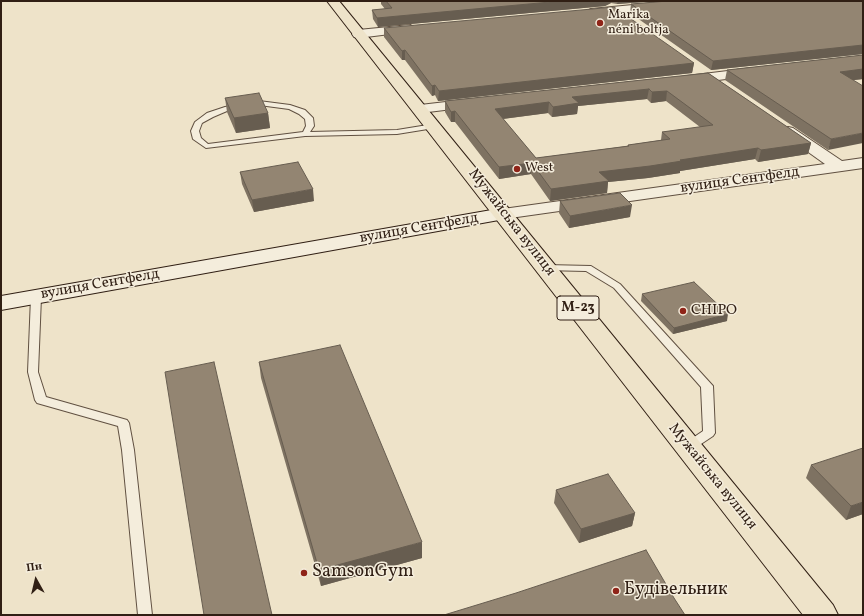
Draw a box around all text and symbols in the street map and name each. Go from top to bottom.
place label: Marika néni boltja [608,8,669,39]
marker: Marika néni boltja [595,18,605,28]
place label: West [525,161,553,177]
marker: West [512,164,522,174]
street label: вулиця Сентфелд [679,164,801,198]
street label: Мужайська вулиця [463,166,559,280]
street label: вулиця Сентфелд [358,210,480,248]
street label: вулиця Сентфелд [39,266,161,304]
road number: М-23 [557,296,599,320]
place label: CHIPO [691,302,737,320]
marker: CHIPO [678,306,688,316]
street label: Мужайська вулиця [664,420,760,534]
text: Пн [25,559,43,576]
north arrow [16,560,56,600]
place label: SamsonGym [312,562,414,584]
marker: SamsonGym [299,568,309,578]
place label: Будівельник [624,580,728,602]
marker: Будівельник [611,586,621,596]

